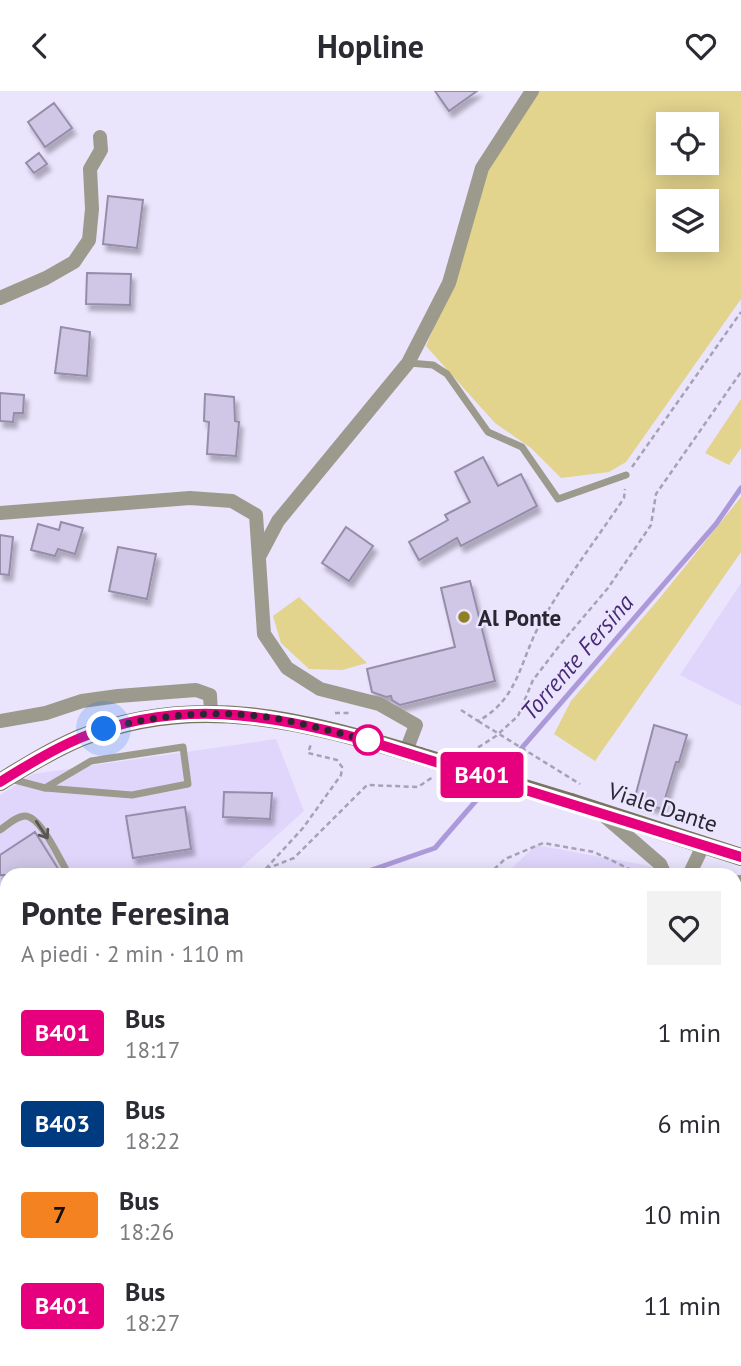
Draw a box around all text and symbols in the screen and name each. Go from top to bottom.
text: Hopline [317,25,424,67]
icon: back [21,27,59,65]
icon: heart [682,27,720,65]
map controls [656,112,719,252]
button: locate [656,112,719,175]
button: layers [656,189,719,252]
water label: Torrente Fersina [514,587,640,726]
place label: Al Ponte [478,603,561,632]
marker: Al Ponte [456,609,472,625]
your location [86,711,121,746]
unlabelled marker [353,725,383,755]
line badge: B401 [433,752,531,798]
text: B401 [454,759,510,790]
street label: Viale Dante [604,775,721,838]
one-way arrow [35,820,49,839]
text: Ponte Feresina [21,891,230,934]
button: heart [647,891,721,965]
text: A piedi · 2 min · 110 m [21,939,244,968]
text: Bus [125,1002,165,1035]
text: 1 min [658,1016,721,1049]
text: B401 [35,1017,90,1048]
text: 18:17 [125,1035,180,1064]
text: Bus [125,1093,165,1126]
text: 6 min [658,1107,721,1140]
text: B403 [35,1108,90,1139]
text: 18:22 [125,1126,180,1155]
text: Bus [119,1184,159,1217]
text: 10 min [643,1198,721,1231]
text: 7 [53,1199,66,1230]
text: 18:26 [119,1217,174,1246]
text: Bus [125,1275,165,1308]
text: 11 min [643,1289,721,1322]
text: B401 [35,1290,90,1321]
text: 18:27 [125,1308,180,1337]

